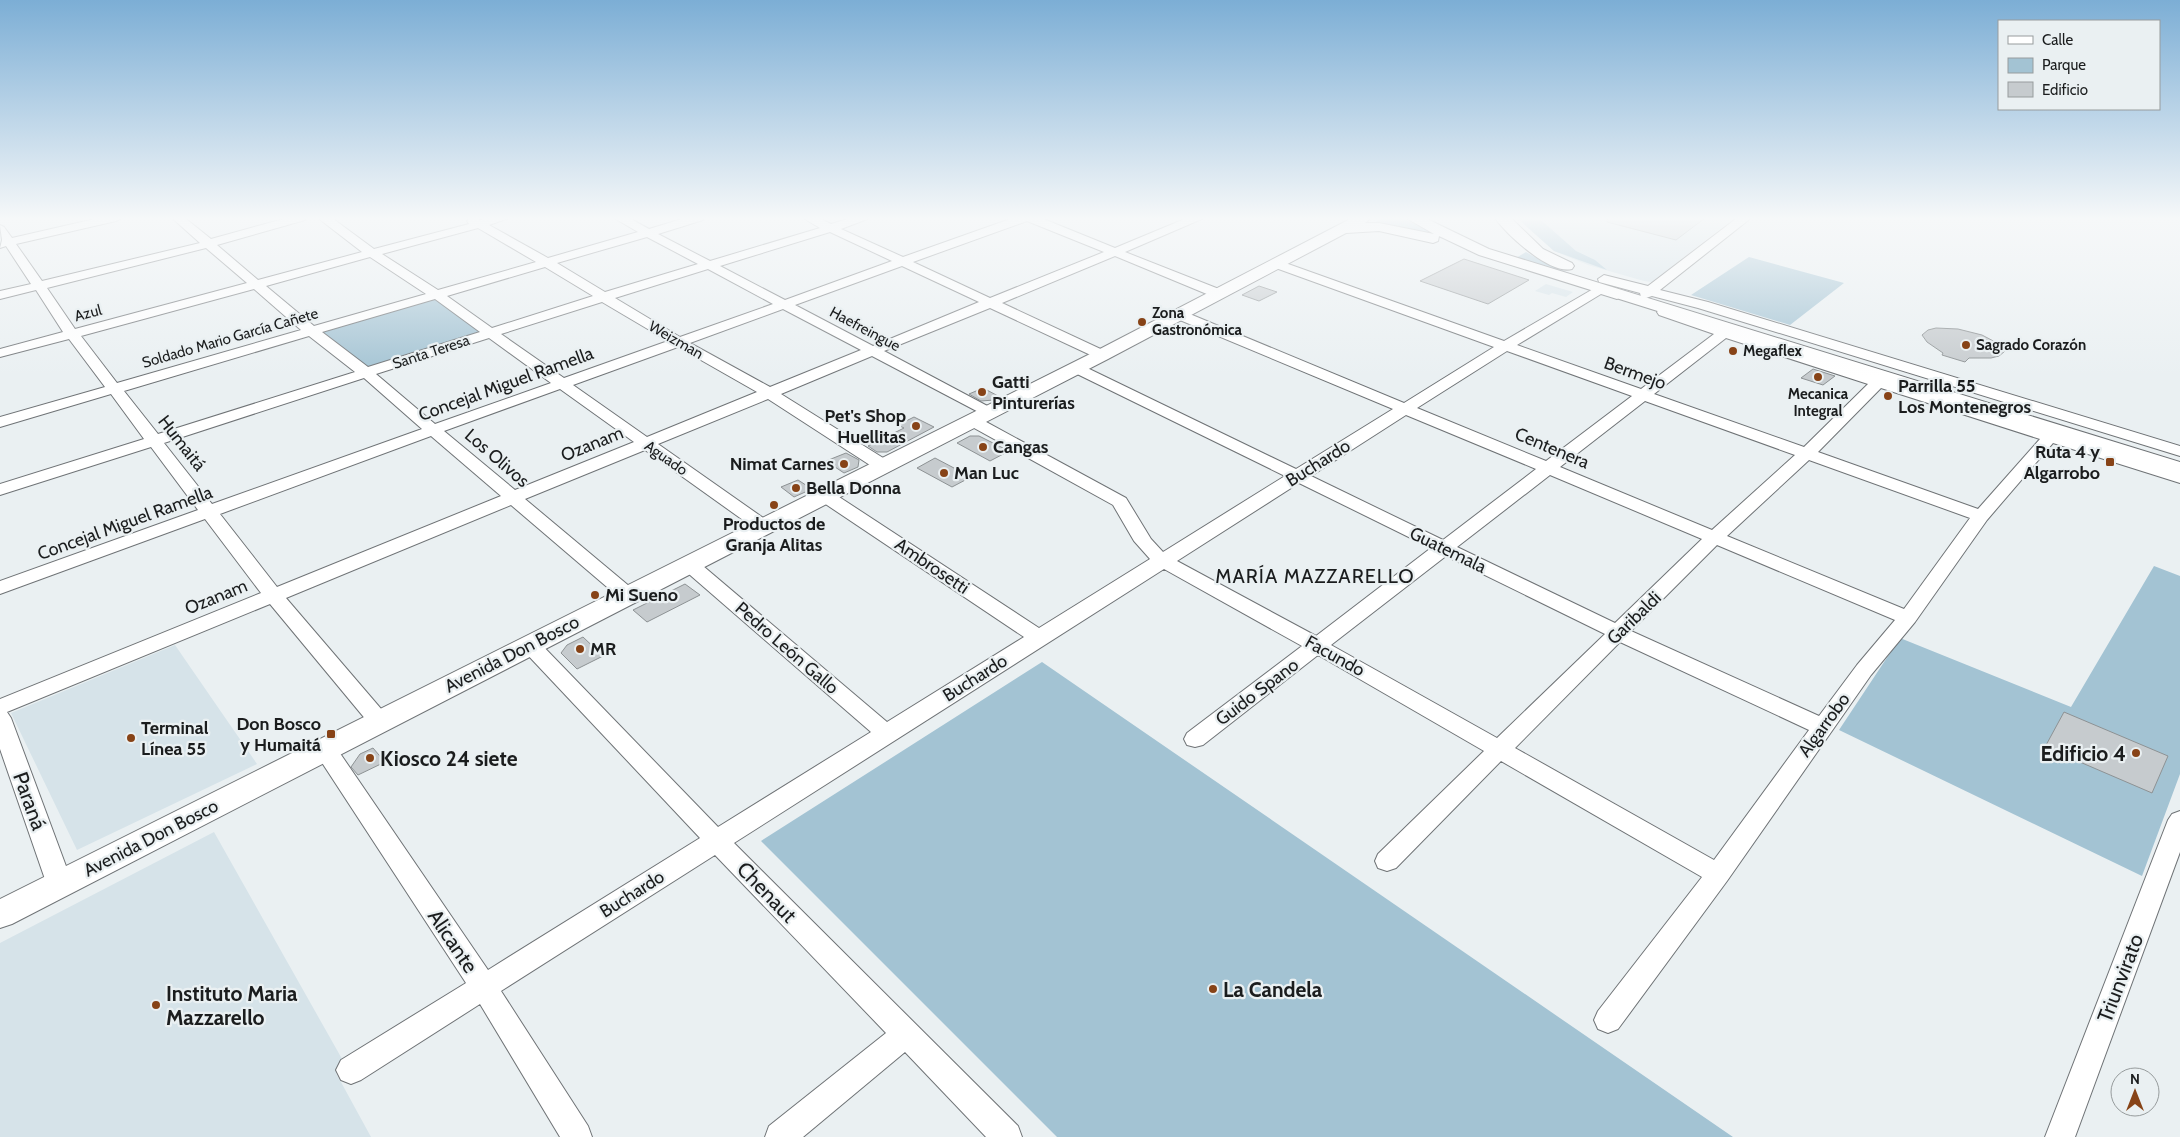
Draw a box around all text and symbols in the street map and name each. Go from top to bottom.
legend [1998,20,2160,110]
text: Calle [2042,31,2073,49]
text: Parque [2042,56,2086,74]
text: Edificio [2042,81,2088,99]
street label: Azul [72,301,104,325]
street label: Haefreingue [827,303,904,355]
street label: Soldado Mario García Cañete [140,304,320,372]
place label: Zona Gastronómica [1152,304,1243,339]
marker: Zona Gastronómica [1136,316,1148,328]
street label: Weizman [645,317,707,363]
street label: Santa Teresa [390,331,473,373]
place label: Sagrado Corazón [1976,336,2086,354]
marker: Sagrado Corazón [1960,339,1972,351]
street label: Concejal Miguel Ramella [416,342,597,426]
place label: Megaflex [1743,342,1803,360]
marker: Megaflex [1727,345,1739,357]
street label: Bermejo [1601,352,1669,394]
place label: Gatti Pinturerías [992,371,1075,414]
marker: Mecanica Integral [1812,371,1824,383]
place label: Parrilla 55 Los Montenegros [1898,375,2031,418]
place label: Mecanica Integral [1788,385,1849,420]
marker: Gatti Pinturerías [976,386,988,398]
marker: Parrilla 55 Los Montenegros [1882,390,1894,402]
place label: Pet's Shop Huellitas [824,405,906,448]
street label: Humaitá [153,411,211,476]
marker: Pet's Shop Huellitas [910,420,922,432]
street label: Ozanam [558,422,626,466]
street label: Centenera [1511,423,1593,474]
street label: Los Olivos [460,424,534,492]
street label: Buchardo [1282,435,1354,491]
place label: Cangas [993,436,1049,458]
street label: Aguado [641,437,691,479]
marker: Cangas [977,441,989,453]
place label: Ruta 4 y Algarrobo [2024,441,2100,484]
place label: Nimat Carnes [730,453,834,475]
marker: Ruta 4 y Algarrobo [2104,456,2116,468]
marker: Nimat Carnes [838,458,850,470]
place label: Man Luc [954,462,1019,484]
marker: Man Luc [938,467,950,479]
place label: Bella Donna [806,477,901,499]
street label: Concejal Miguel Ramella [35,481,216,565]
marker: Bella Donna [790,482,802,494]
marker: Productos de Granja Alitas [768,499,780,511]
place label: Productos de Granja Alitas [723,513,825,556]
street label: Guatemala [1406,522,1490,578]
street label: Ambrosetti [891,533,973,599]
district label: MARÍA MAZZARELLO [1215,564,1415,588]
street label: Ozanam [182,575,250,619]
place label: Mi Sueno [605,584,678,606]
street label: Garibaldi [1602,587,1666,649]
marker: Mi Sueno [589,589,601,601]
street label: Pedro León Gallo [731,597,843,699]
street label: Avenida Don Bosco [441,611,583,697]
street label: Facundo [1301,631,1369,681]
place label: MR [590,638,617,660]
marker: MR [574,643,586,655]
street label: Buchardo [939,650,1011,706]
street label: Guido Spano [1211,654,1303,730]
street label: Algarrobo [1793,689,1855,761]
place label: Don Bosco y Humaitá [236,713,321,756]
place label: Terminal Línea 55 [141,717,209,760]
marker: Don Bosco y Humaitá [325,728,337,740]
marker: Terminal Línea 55 [125,732,137,744]
place label: Edificio 4 [2040,741,2126,766]
place label: Kiosco 24 siete [380,746,518,771]
marker: Edificio 4 [2130,747,2142,759]
marker: Kiosco 24 siete [364,752,376,764]
street label: Paraná [8,768,52,834]
street label: Avenida Don Bosco [80,795,222,881]
street label: Chenaut [732,856,802,928]
street label: Buchardo [596,866,668,922]
street label: Alicante [423,905,483,978]
street label: Triunvirato [2092,930,2148,1026]
place label: La Candela [1223,977,1323,1002]
place label: Instituto Maria Mazzarello [166,981,298,1030]
marker: La Candela [1207,983,1219,995]
marker: Instituto Maria Mazzarello [150,999,162,1011]
north arrow [2110,1067,2160,1117]
text: N [2130,1070,2140,1088]

